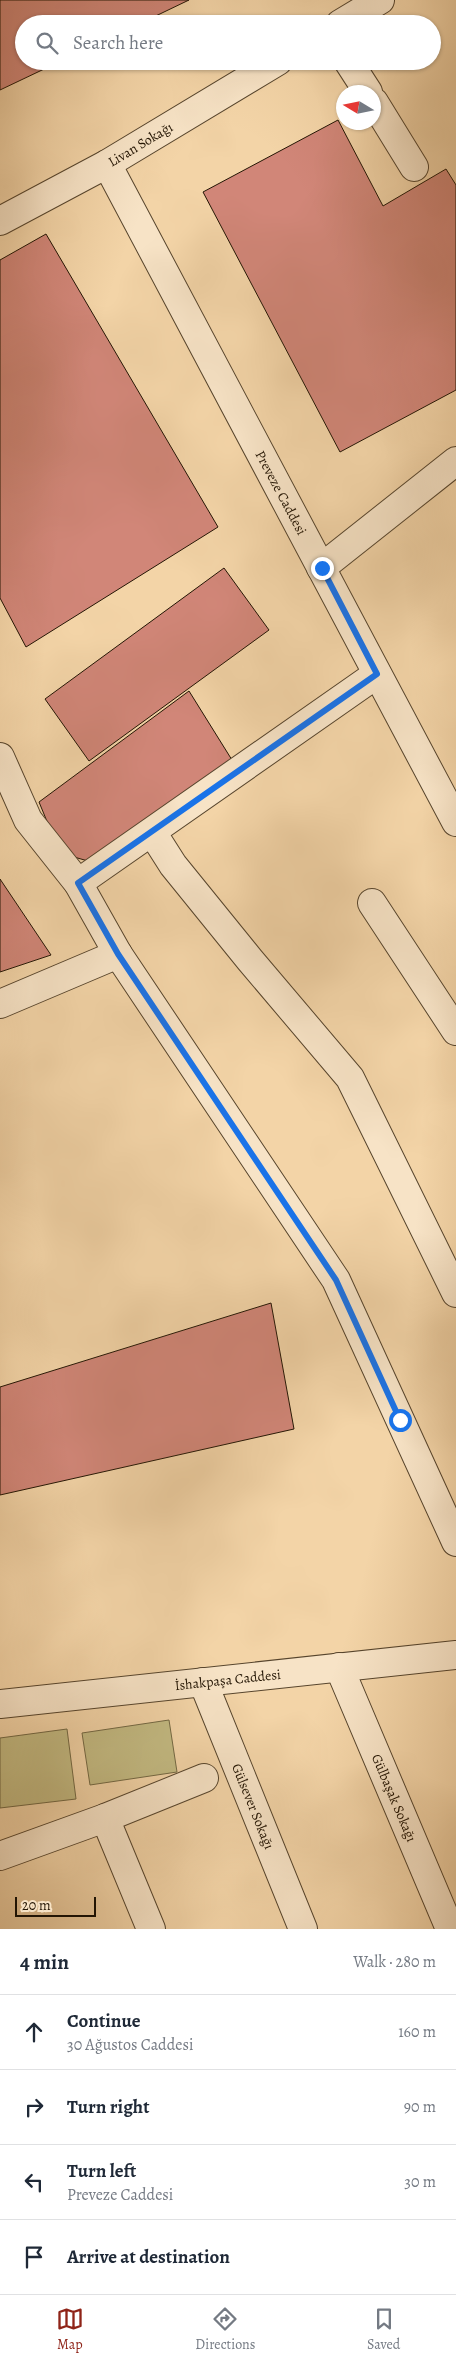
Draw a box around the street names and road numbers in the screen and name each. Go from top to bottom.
street label: Livan Sokağı [104,117,176,171]
street label: Preveze Caddesi [251,447,312,538]
street label: İshakpaşa Caddesi [174,1664,282,1695]
street label: Gülbaşak Sokağı [367,1751,421,1845]
street label: Gülsever Sokağı [227,1761,279,1852]

